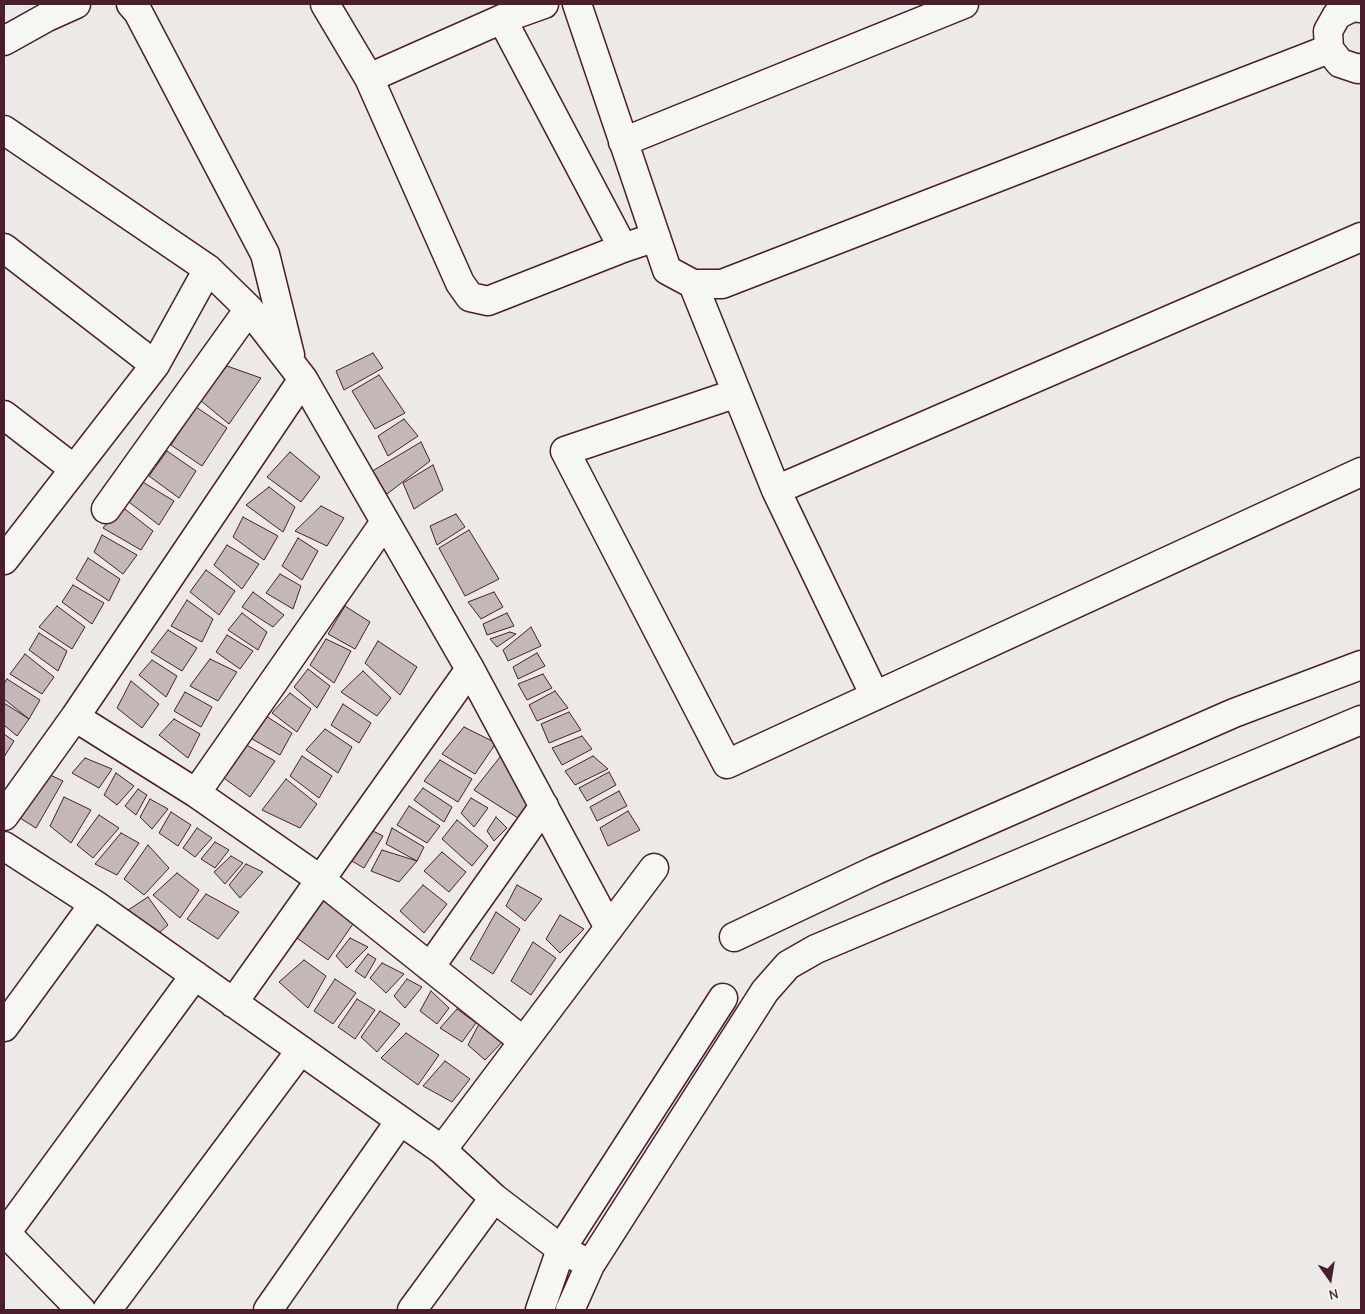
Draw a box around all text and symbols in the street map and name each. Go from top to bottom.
north arrow [1305,1254,1355,1304]
text: N [1327,1285,1340,1303]

